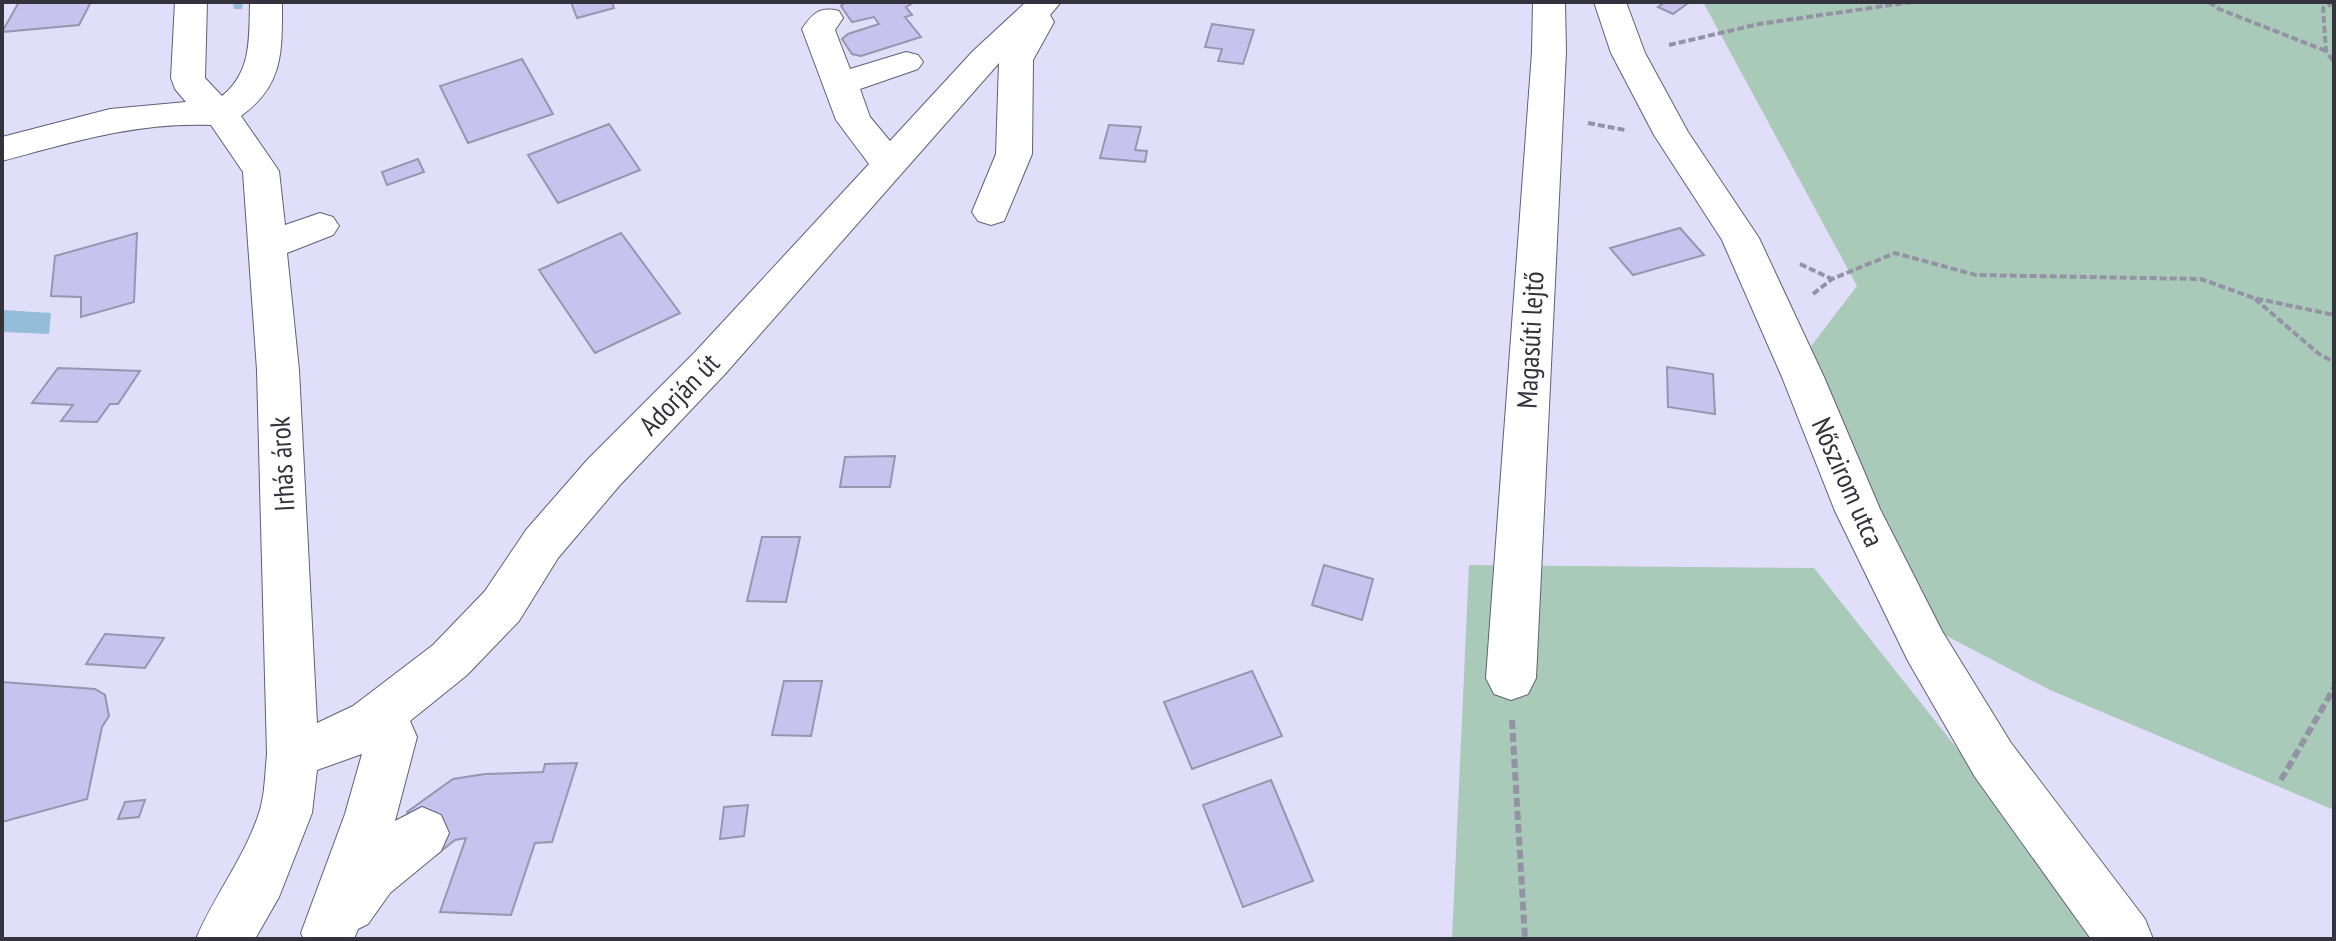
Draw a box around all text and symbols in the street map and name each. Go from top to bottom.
street label: Magasúti lejtő [1507,270,1552,410]
street label: Adorján út [630,344,727,443]
street label: Nőszirom utca [1804,411,1893,552]
street label: Irhás árok [261,416,302,512]

